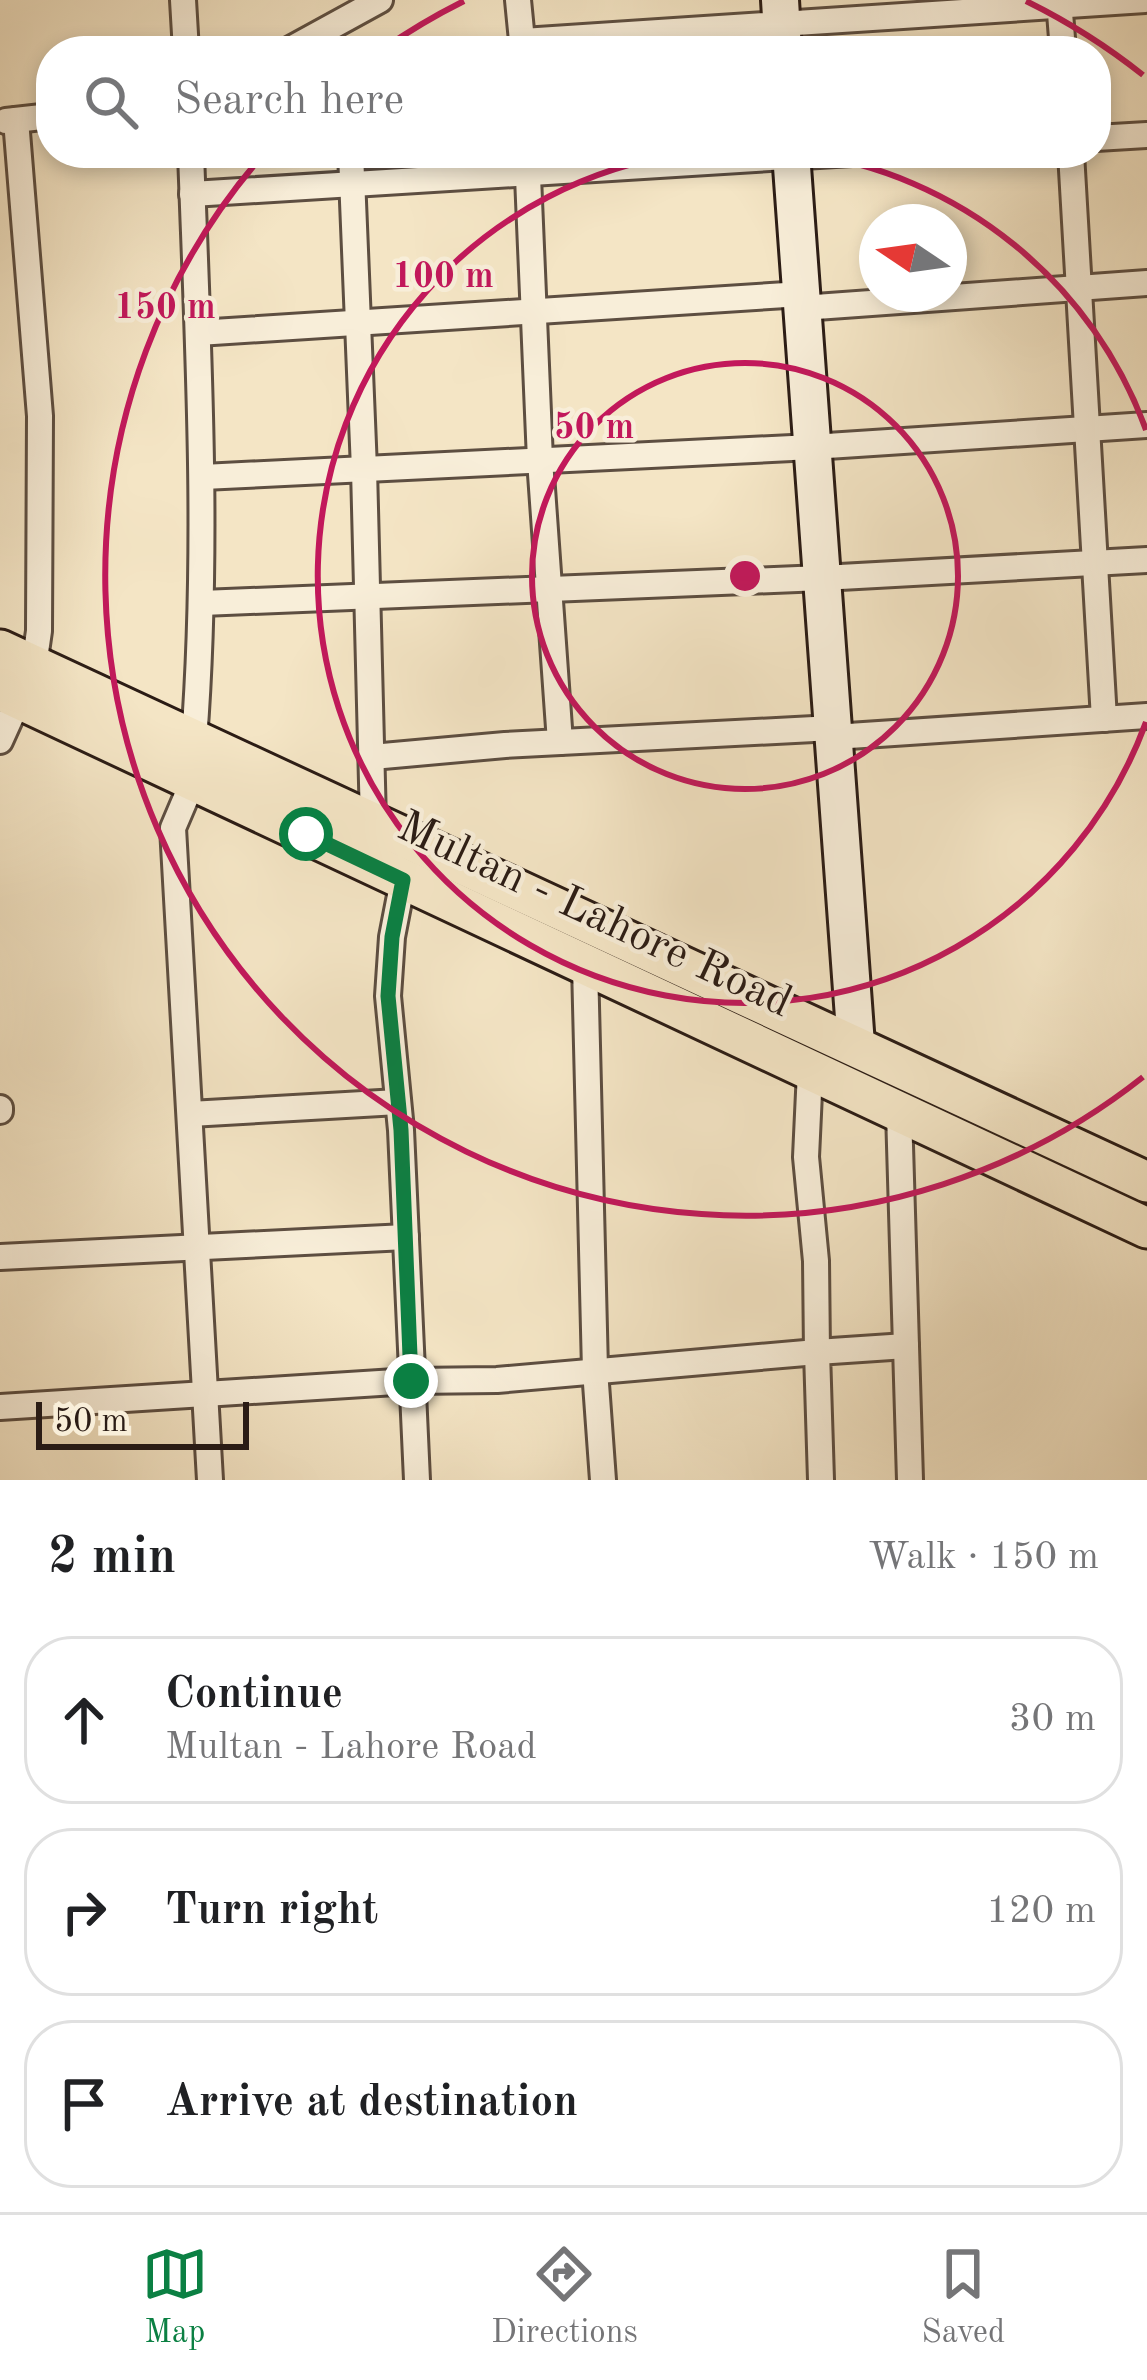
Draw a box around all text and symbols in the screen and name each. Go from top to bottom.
search box [36,36,1111,168]
icon: search [78,69,144,135]
text: Search here [174,79,404,124]
north arrow [859,204,967,312]
text: 100 m [392,260,494,296]
text: 150 m [114,291,216,327]
text: 50 m [554,411,634,447]
centre of rings [724,555,766,597]
street label: Multan - Lahore Road [390,805,798,1027]
route start [279,807,333,861]
route end [384,1354,438,1408]
scale bar [36,1396,249,1449]
text: 50 m [54,1406,128,1439]
text: 2 min [48,1533,176,1584]
text: Walk · 150 m [868,1538,1099,1577]
text: Continue [165,1673,343,1718]
icon: ahead [51,1687,117,1753]
text: 30 m [1009,1700,1096,1739]
text: Multan - Lahore Road [165,1728,537,1767]
icon: right [51,1879,117,1945]
text: Turn right [165,1889,378,1934]
text: 120 m [986,1892,1096,1931]
icon: arrive [51,2071,117,2137]
text: Arrive at destination [165,2081,578,2126]
tab: Map [142,2241,208,2354]
tab: Directions [491,2241,638,2354]
tab: Saved [921,2241,1005,2354]

